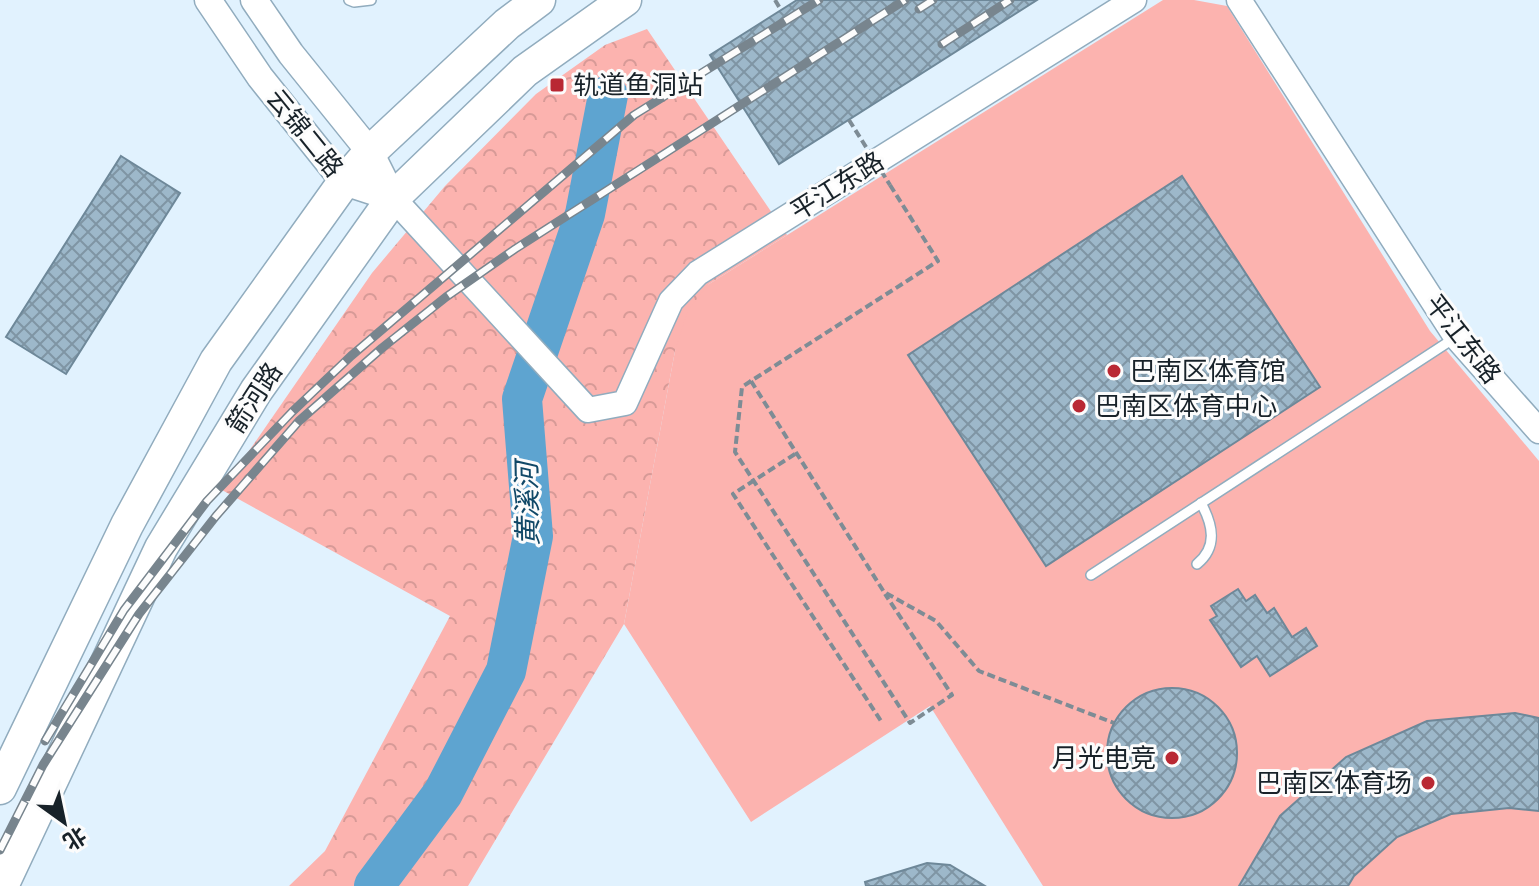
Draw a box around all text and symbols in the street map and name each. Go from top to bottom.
place label: 轨道鱼洞站 [573,70,703,100]
marker: 轨道鱼洞站 [548,76,566,94]
street label: 云锦二路 [261,83,349,183]
street label: 平江东路 [785,146,889,226]
street label: 平江东路 [1419,289,1507,389]
place label: 巴南区体育馆 [1130,356,1286,386]
street label: 箭河路 [220,357,288,439]
marker: 巴南区体育馆 [1105,362,1123,380]
place label: 巴南区体育中心 [1095,391,1277,421]
marker: 巴南区体育中心 [1070,397,1088,415]
water label: 黄溪河 [510,457,545,546]
place label: 月光电竞 [1052,743,1156,773]
marker: 月光电竞 [1163,749,1181,767]
place label: 巴南区体育场 [1256,768,1412,798]
marker: 巴南区体育场 [1419,774,1437,792]
north arrow [24,782,104,862]
text: 北 [59,822,91,855]

